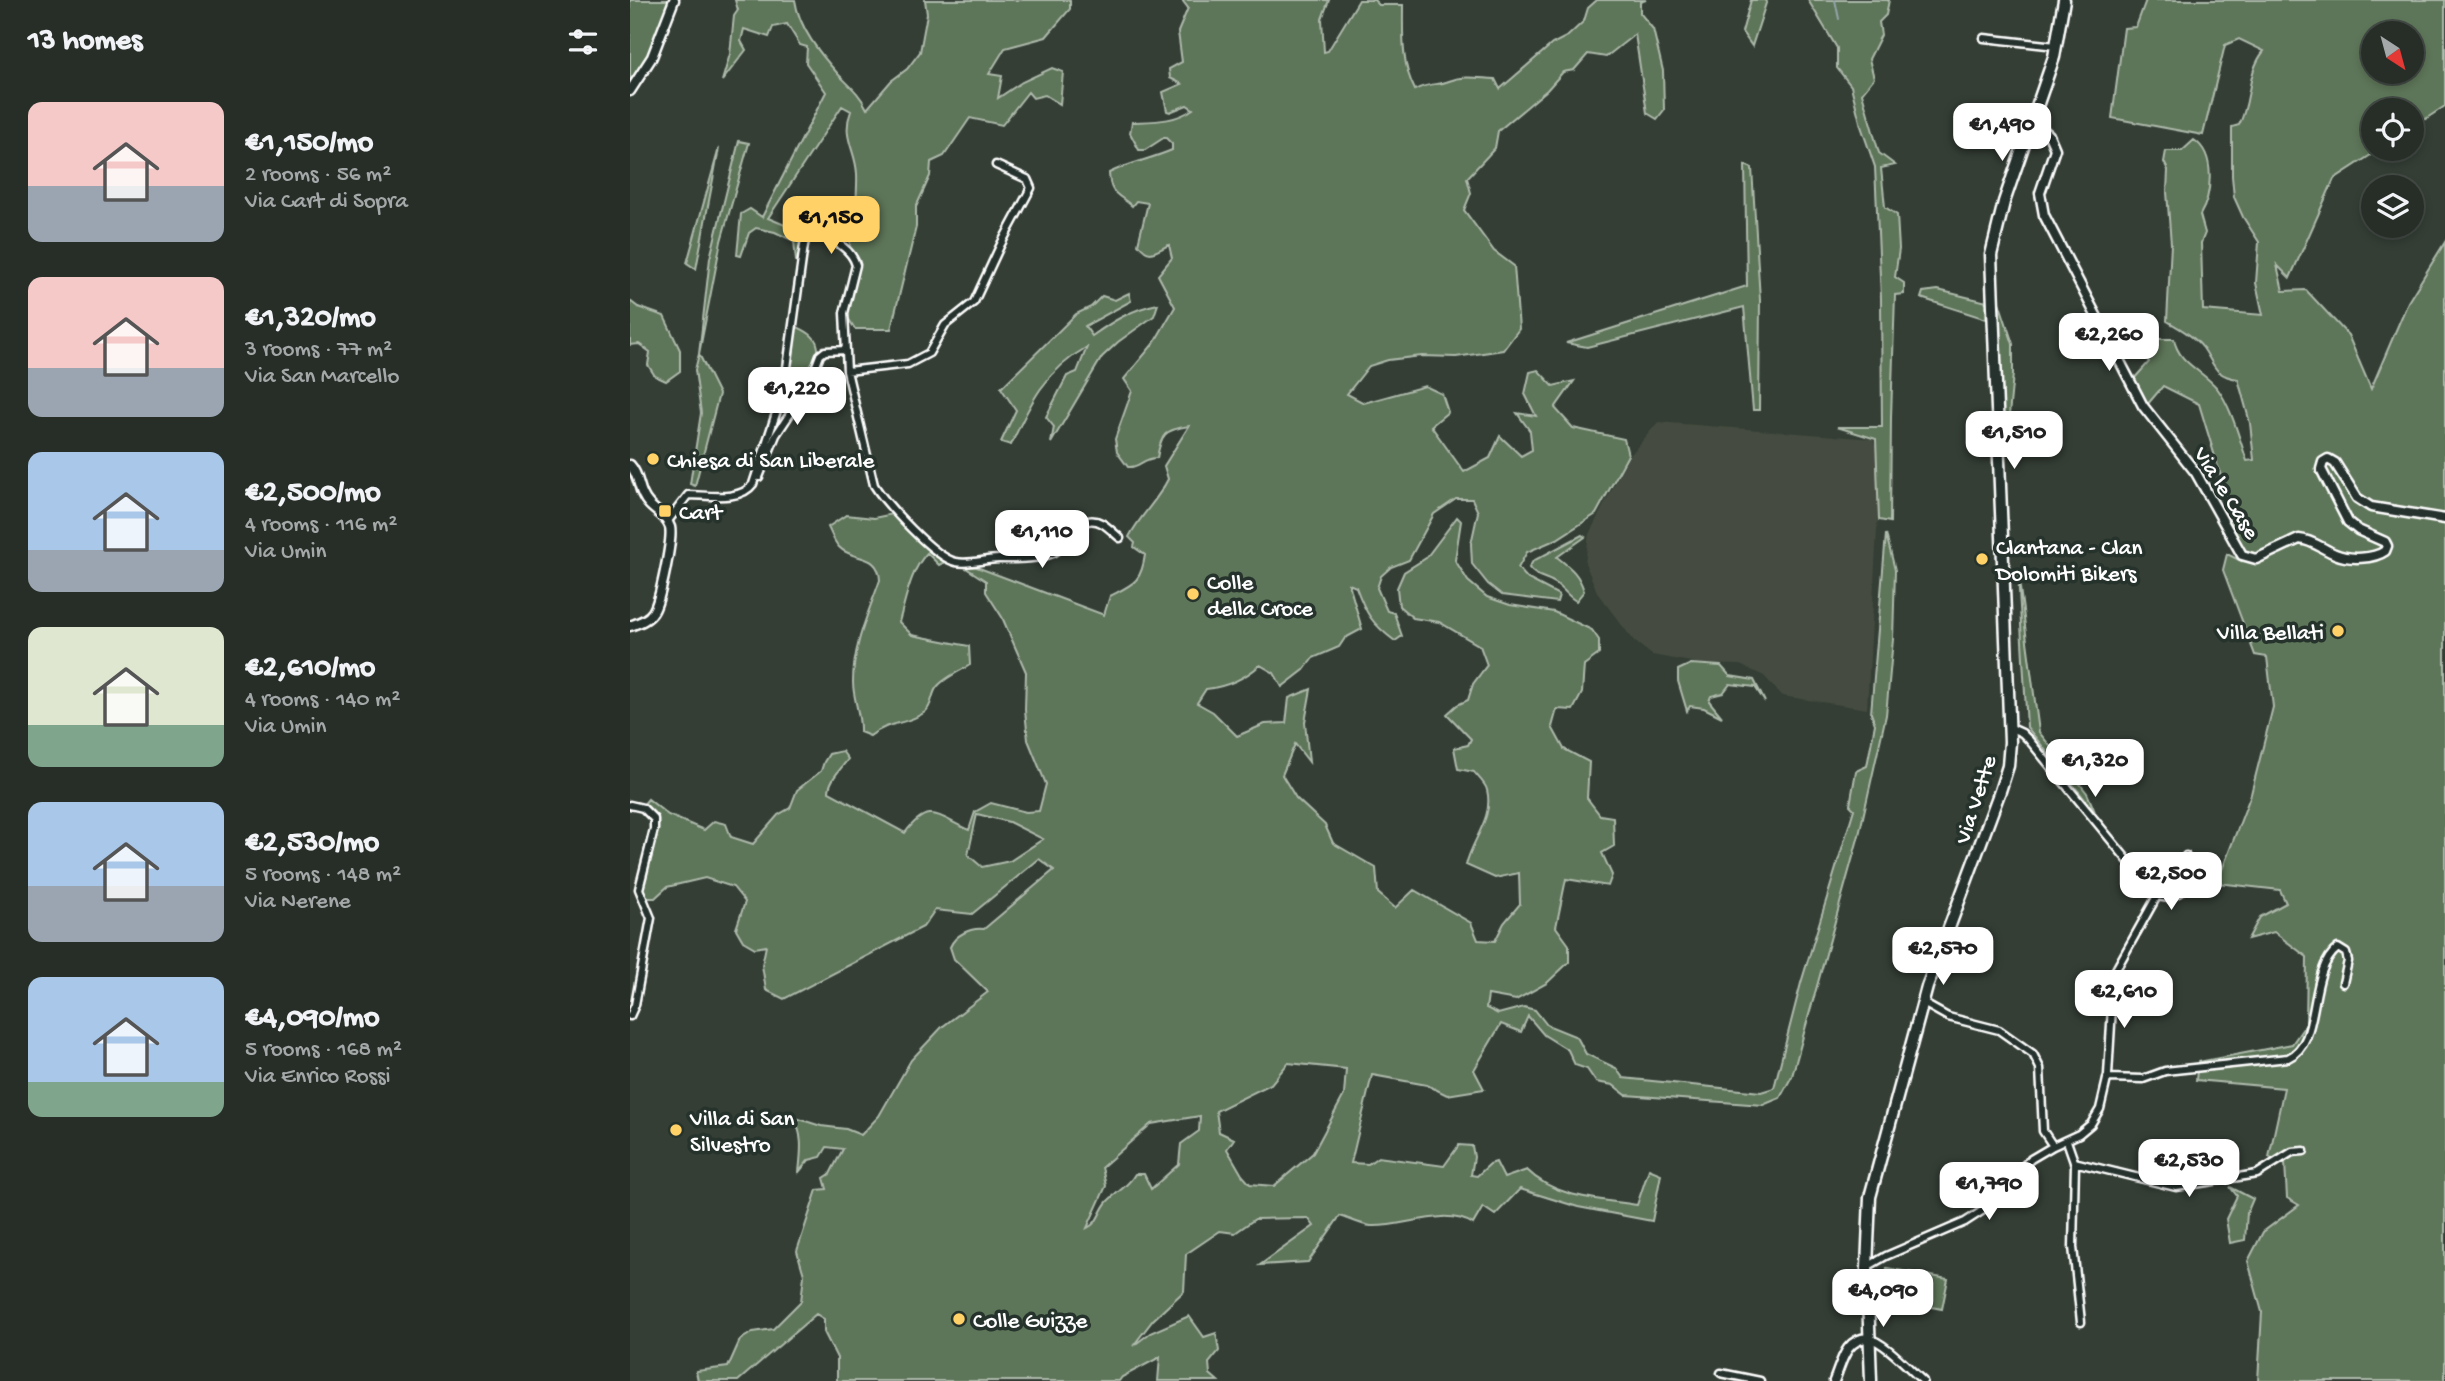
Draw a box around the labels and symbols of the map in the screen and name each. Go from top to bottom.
north arrow [2361,21,2424,84]
pin: €1,490 [1945,104,2059,163]
pin: €1,150 [774,196,888,256]
pin: €2,260 [2052,314,2166,373]
pin: €1,220 [740,368,854,427]
pin: €1,510 [1957,412,2071,471]
street label: Via le Case [2186,442,2265,546]
place label: Chiesa di San Liberale [667,449,875,476]
marker: Chiesa di San Liberale [645,451,661,467]
place label: Cart [679,501,723,528]
marker: Cart [657,503,673,519]
pin: €1,110 [985,510,1099,570]
place label: Clantana - Clan Dolomiti Bikers [1994,536,2142,589]
marker: Clantana - Clan Dolomiti Bikers [1974,551,1990,567]
place label: Colle della Croce [1207,571,1314,624]
marker: Colle della Croce [1185,586,1201,602]
place label: Villa Bellati [2216,621,2324,648]
marker: Villa Bellati [2330,623,2346,639]
pin: €1,320 [2038,740,2152,799]
street label: Via Vette [1950,751,2005,849]
pin: €2,500 [2114,852,2228,912]
pin: €2,570 [1886,928,2000,987]
pin: €2,610 [2067,970,2181,1030]
place label: Villa di San Silvestro [689,1107,794,1160]
marker: Villa di San Silvestro [668,1122,684,1138]
pin: €2,530 [2132,1140,2246,1199]
pin: €1,790 [1932,1162,2046,1222]
pin: €4,090 [1826,1270,1940,1329]
place label: Colle Guizze [973,1309,1088,1336]
marker: Colle Guizze [951,1311,967,1327]

